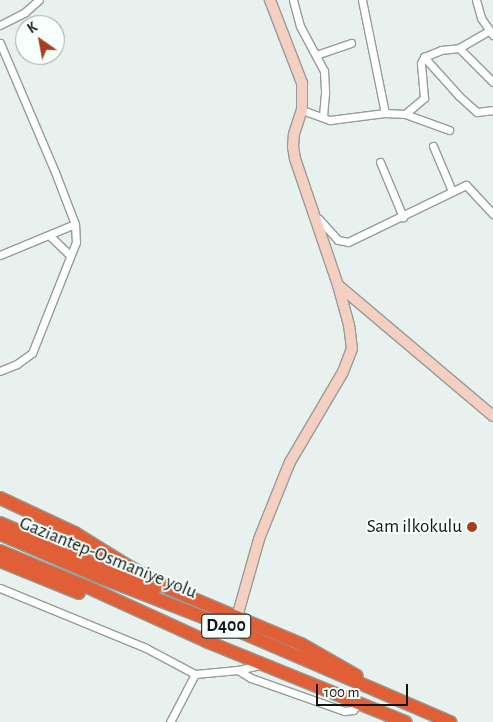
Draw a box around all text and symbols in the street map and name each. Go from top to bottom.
north arrow [15,15,65,65]
text: K [25,20,40,36]
street label: Gaziantep-Osmaniye yolu [16,512,200,604]
place label: Sam ilkokulu [367,516,462,538]
marker: Sam ilkokulu [466,521,478,533]
road number: D400 [201,610,251,642]
scale bar [318,674,410,706]
text: 100 m [324,685,359,700]

